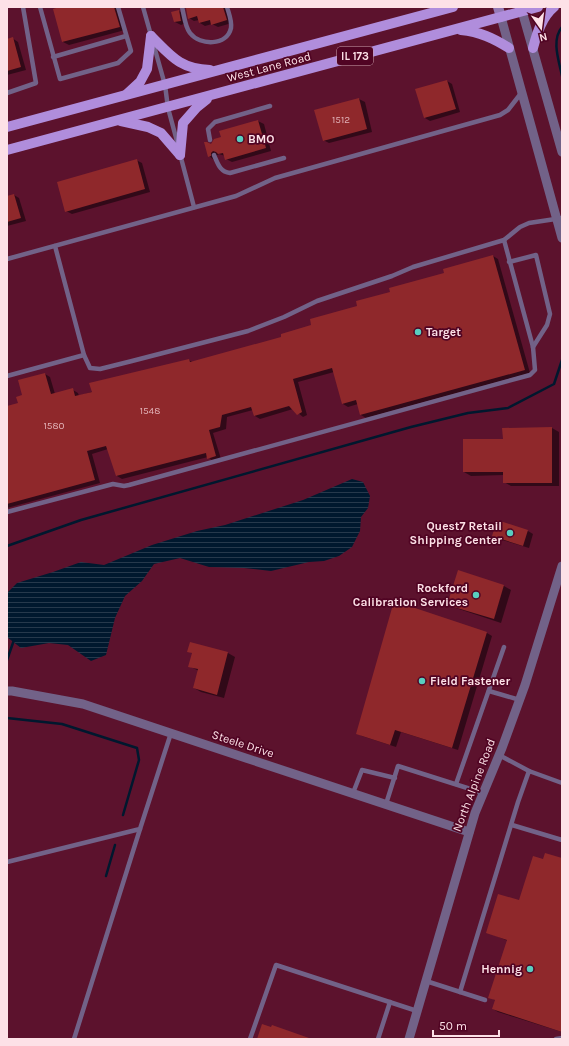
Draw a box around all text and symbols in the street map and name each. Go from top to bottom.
north arrow [521,8,561,48]
text: N [538,30,549,44]
road number: IL 173 [337,47,373,65]
street label: West Lane Road [226,49,312,85]
house number: 1512 [332,114,350,126]
place label: BMO [248,132,274,146]
marker: BMO [235,134,245,144]
place label: Target [426,325,461,339]
marker: Target [413,327,423,337]
house number: 1548 [140,405,160,417]
house number: 1580 [43,420,65,432]
place label: Quest7 Retail Shipping Center [410,519,502,547]
marker: Quest7 Retail Shipping Center [505,528,515,538]
place label: Rockford Calibration Services [353,581,468,609]
marker: Rockford Calibration Services [471,590,481,600]
place label: Field Fastener [430,674,510,688]
marker: Field Fastener [417,676,427,686]
street label: Steele Drive [210,727,276,761]
street label: North Alpine Road [450,737,498,833]
place label: Hennig [481,962,522,976]
marker: Hennig [525,964,535,974]
scale bar [433,1012,499,1038]
text: 50 m [439,1019,467,1033]

